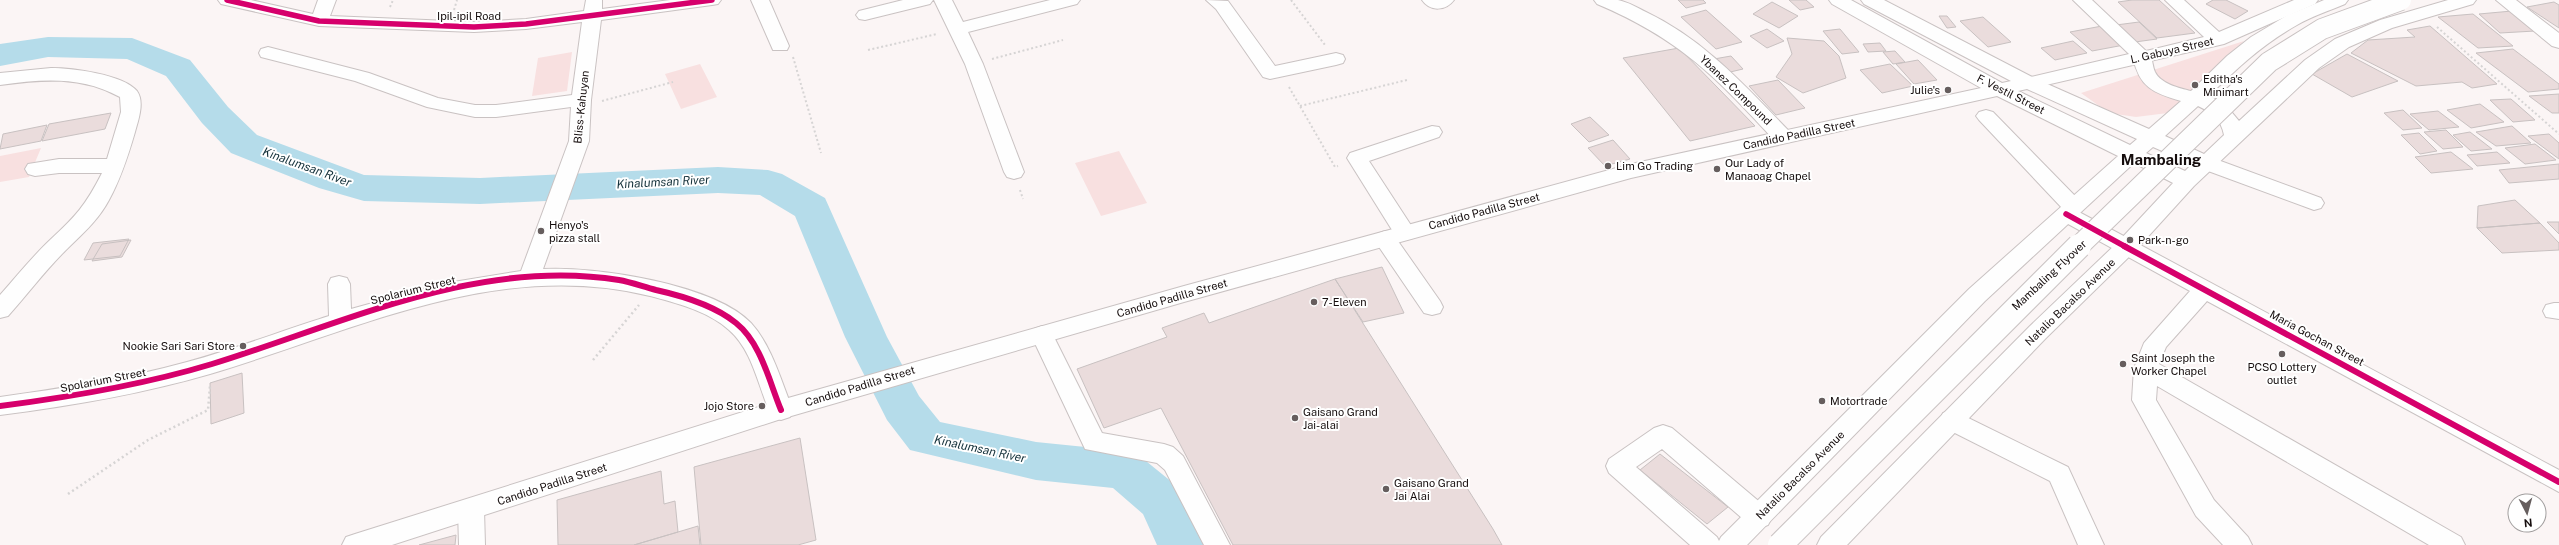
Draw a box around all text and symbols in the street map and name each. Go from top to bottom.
street label: Ipil-ipil Road [437,10,501,22]
street label: L. Gabuya Street [2129,35,2215,65]
street label: Ybanez Compound [1698,53,1774,127]
street label: Bliss-Kahuyan [571,70,591,144]
street label: F. Vestil Street [1975,72,2047,116]
place label: Editha's Minimart [2203,73,2249,98]
marker: Editha's Minimart [2190,80,2200,90]
place label: Julie's [1910,84,1940,96]
marker: Julie's [1943,85,1953,95]
street label: Candido Padilla Street [1742,116,1856,152]
water label: Kinalumsan River [261,144,354,190]
district label: Mambaling [2121,151,2202,168]
place label: Our Lady of Manaoag Chapel [1725,157,1811,182]
place label: Lim Go Trading [1616,160,1693,172]
marker: Lim Go Trading [1603,161,1613,171]
marker: Our Lady of Manaoag Chapel [1712,164,1722,174]
water label: Kinalumsan River [616,173,710,191]
street label: Candido Padilla Street [1427,190,1541,232]
place label: Henyo's pizza stall [549,219,600,244]
marker: Henyo's pizza stall [536,226,546,236]
place label: Park-n-go [2138,234,2189,246]
marker: Park-n-go [2125,235,2135,245]
street label: Mambaling Flyover [2009,237,2089,313]
street label: Natalio Bacalso Avenue [2023,256,2117,348]
street label: Spolarium Street [369,274,457,306]
street label: Candido Padilla Street [1115,276,1229,320]
place label: 7-Eleven [1322,296,1367,308]
marker: 7-Eleven [1309,297,1319,307]
street label: Maria Gochan Street [2268,308,2366,368]
place label: Nookie Sari Sari Store [122,340,235,352]
marker: Nookie Sari Sari Store [238,341,248,351]
marker: PCSO Lottery outlet [2277,349,2287,359]
place label: Saint Joseph the Worker Chapel [2131,352,2215,377]
marker: Saint Joseph the Worker Chapel [2118,359,2128,369]
place label: PCSO Lottery outlet [2247,361,2317,386]
street label: Candido Padilla Street [804,364,916,408]
street label: Spolarium Street [59,366,147,394]
place label: Motortrade [1830,395,1887,407]
marker: Motortrade [1817,396,1827,406]
place label: Jojo Store [704,400,754,412]
marker: Jojo Store [757,401,767,411]
place label: Gaisano Grand Jai-alai [1303,406,1378,431]
marker: Gaisano Grand Jai-alai [1290,413,1300,423]
street label: Natalio Bacalso Avenue [1753,428,1847,522]
water label: Kinalumsan River [933,432,1028,466]
street label: Candido Padilla Street [496,461,608,507]
place label: Gaisano Grand Jai Alai [1394,477,1469,502]
marker: Gaisano Grand Jai Alai [1381,484,1391,494]
north arrow [2507,493,2547,533]
text: N [2523,517,2533,529]

